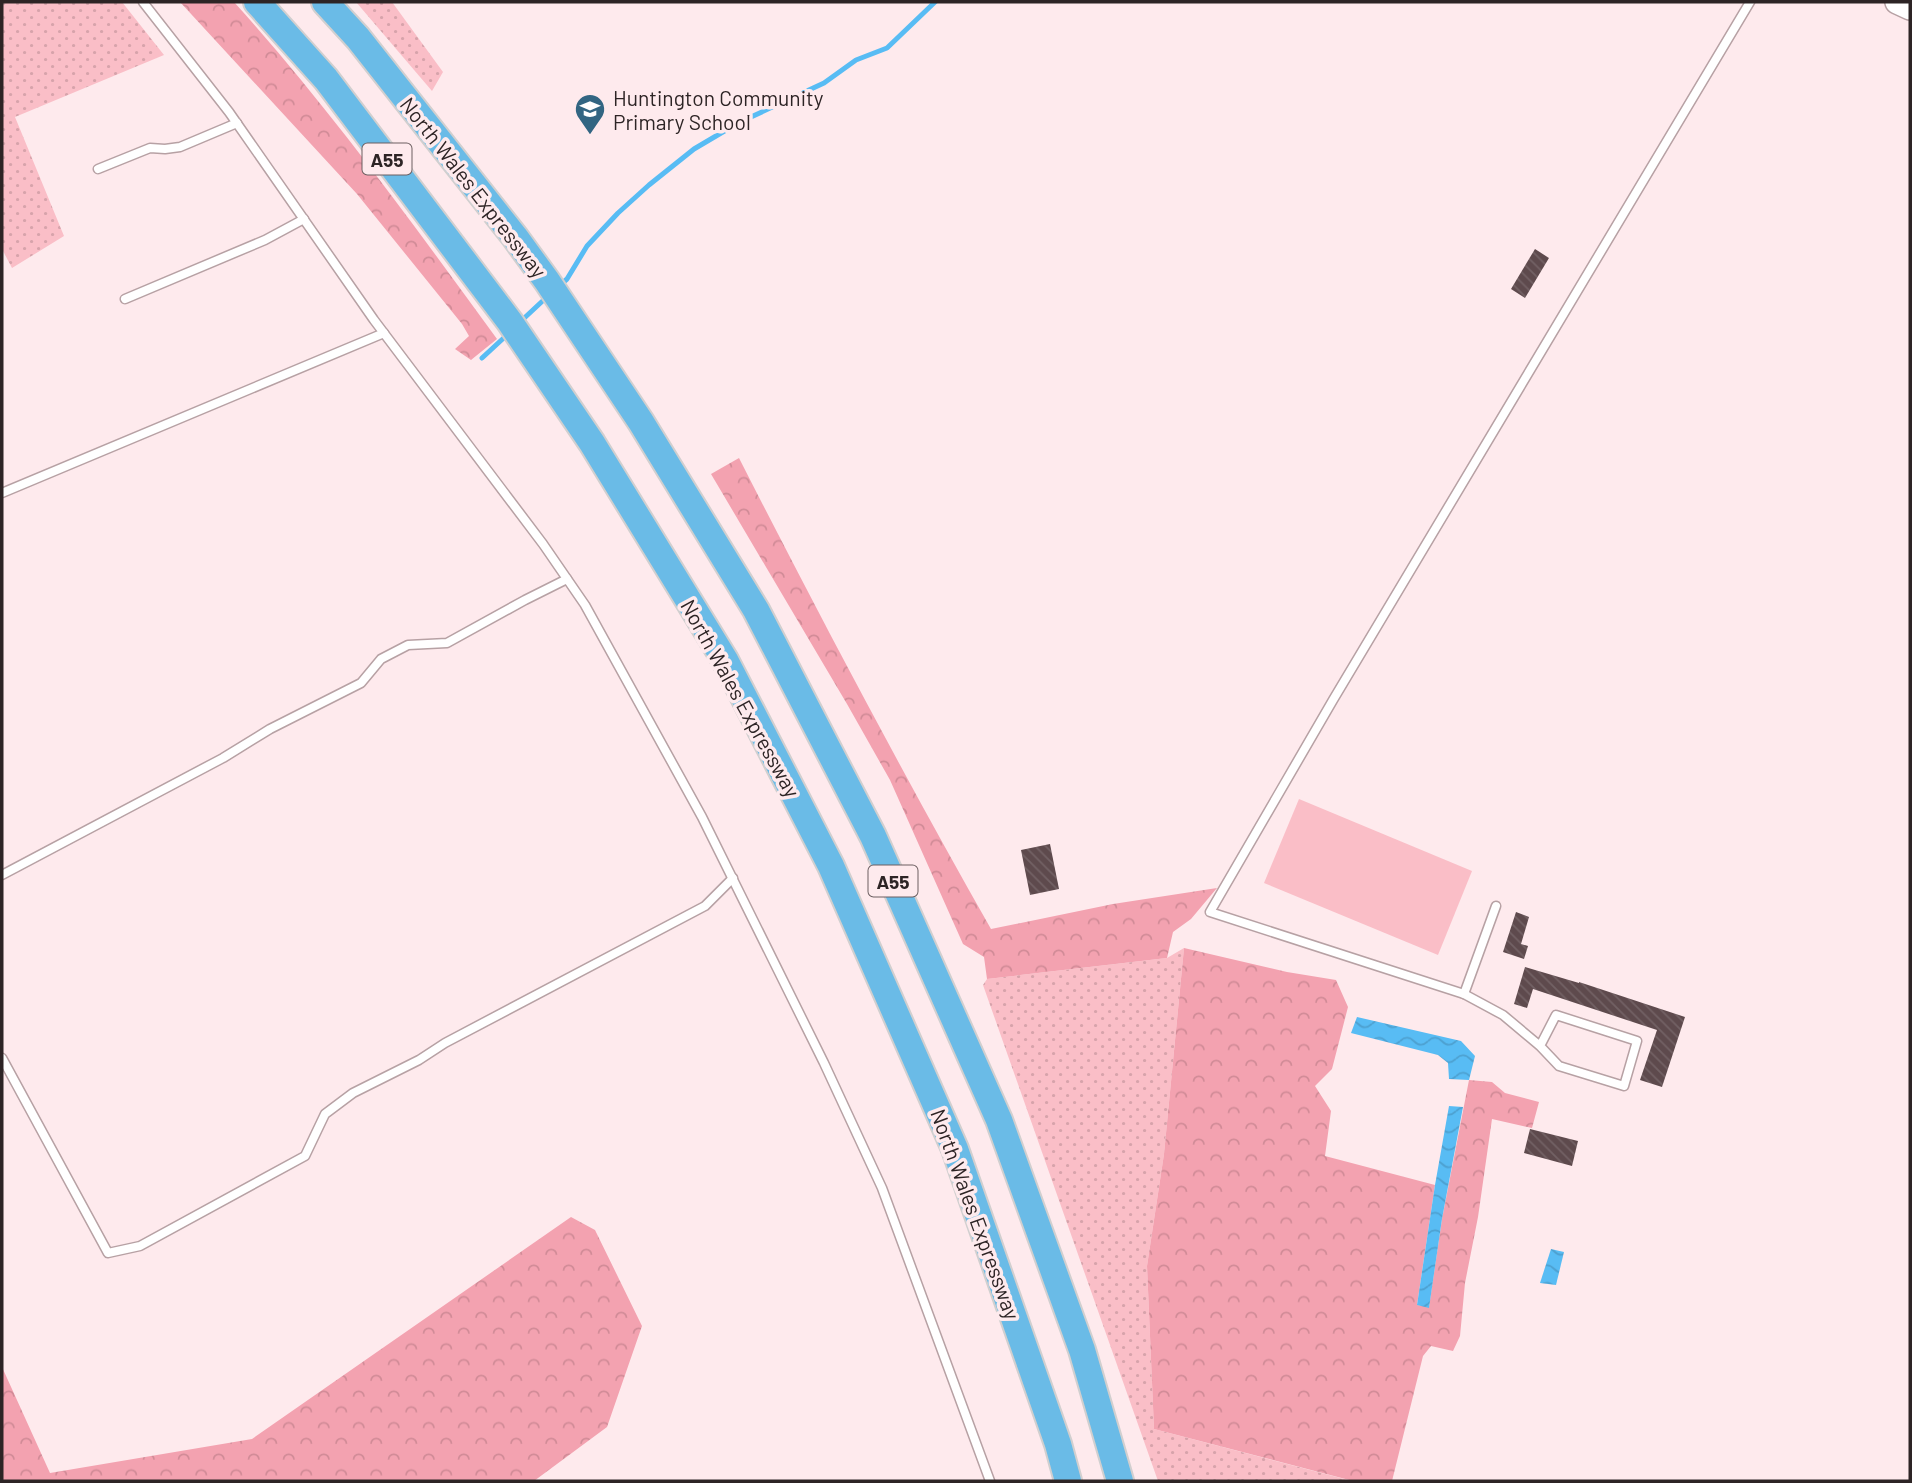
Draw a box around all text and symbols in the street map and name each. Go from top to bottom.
place label: Huntington Community Primary School [613,85,824,134]
street label: North Wales Expressway [396,92,552,283]
school or university icon: Huntington Community Primary School [573,92,607,136]
road number: A55 [362,144,412,174]
street label: North Wales Expressway [676,595,806,802]
road number: A55 [868,866,917,897]
street label: North Wales Expressway [926,1105,1026,1323]

